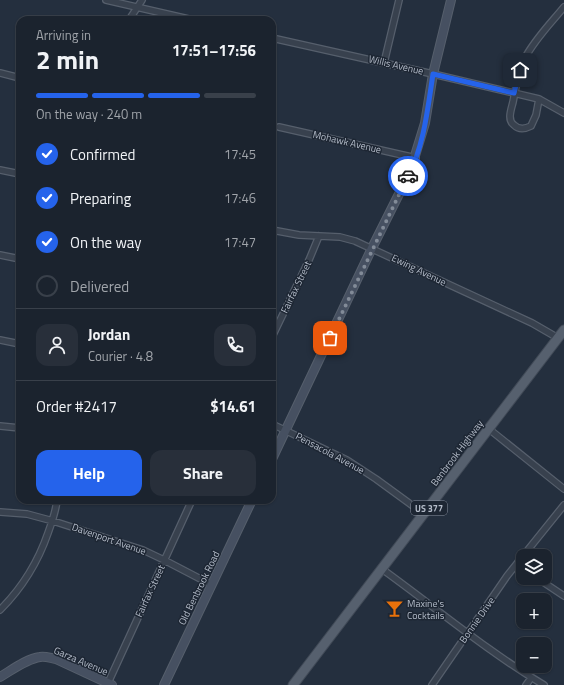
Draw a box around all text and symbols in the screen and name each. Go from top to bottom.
text: Arriving in [36,25,91,45]
text: 17:51–17:56 [172,39,256,62]
text: 2 min [36,40,99,79]
street label: Willis Avenue [367,51,425,79]
pin [503,53,537,87]
icon: home [509,59,531,81]
text: On the way · 240 m [36,104,142,124]
street label: Mohawk Avenue [311,127,383,157]
icon: check [36,143,58,165]
text: Confirmed [70,143,135,166]
text: 17:45 [224,144,256,164]
courier [388,156,428,196]
icon: car [397,165,419,187]
icon: check [36,187,58,209]
text: Preparing [70,187,131,210]
text: 17:46 [224,188,256,208]
icon: check [36,231,58,253]
text: On the way [70,231,142,254]
text: 17:47 [224,232,256,252]
street label: Ewing Avenue [389,250,449,290]
street label: Fairfax Street [277,258,315,316]
text: Delivered [70,275,129,298]
pin [313,321,347,355]
text: Jordan [88,323,130,346]
button: person [36,324,78,366]
button: phone [214,324,256,366]
icon: bag [319,327,341,349]
text: Courier · 4.8 [88,346,153,366]
text: Order #2417 [36,395,117,418]
text: $14.61 [210,395,256,418]
street label: Benbrook Highway [427,417,487,489]
street label: Pensacola Avenue [293,428,367,478]
button: Help [36,450,142,496]
button: Share [150,450,256,496]
road number: US 377 [411,501,447,515]
street label: Davenport Avenue [70,519,148,559]
street label: Old Benbrook Road [175,548,223,628]
map controls [516,549,552,673]
button: layers [516,549,552,585]
street label: Fairfax Street [131,562,169,620]
button: + [516,593,552,629]
street label: Bonnie Drive [456,594,498,646]
place label: Maxine's Cocktails [407,596,445,623]
bar icon: Maxine's Cocktails [384,599,404,619]
button: − [516,637,552,673]
street label: Garza Avenue [52,643,110,679]

